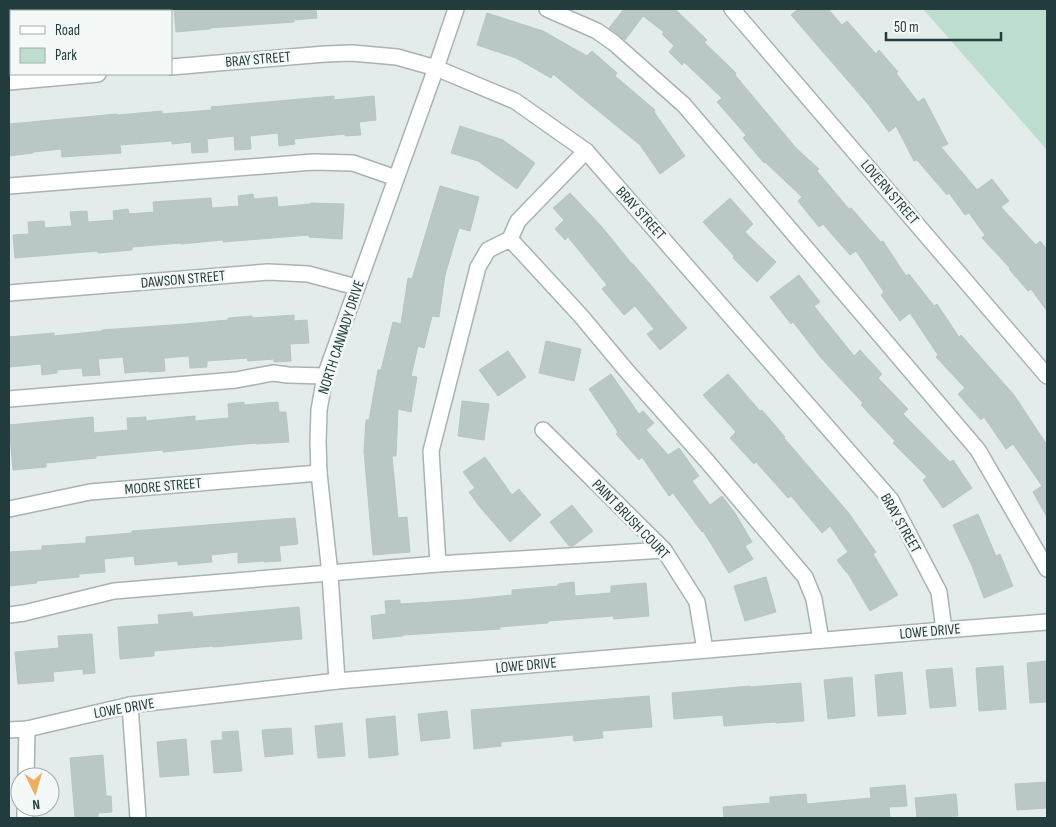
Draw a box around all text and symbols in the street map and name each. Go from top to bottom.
legend [10,10,172,75]
scale bar [886,10,1001,42]
text: 50 m [894,18,919,37]
text: Road [55,21,80,40]
text: Park [55,46,77,65]
street label: BRAY STREET [224,47,292,72]
street label: LOVERN STREET [856,156,923,229]
street label: BRAY STREET [612,183,670,244]
street label: DAWSON STREET [140,266,226,293]
street label: NORTH CANNADY DRIVE [314,277,369,397]
street label: MOORE STREET [124,474,202,499]
street label: PAINT BRUSH COURT [588,475,674,563]
street label: BRAY STREET [876,490,925,556]
street label: LOWE DRIVE [899,619,961,644]
street label: LOWE DRIVE [495,653,557,678]
street label: LOWE DRIVE [92,694,156,723]
north arrow [10,767,60,817]
text: N [32,796,41,813]

